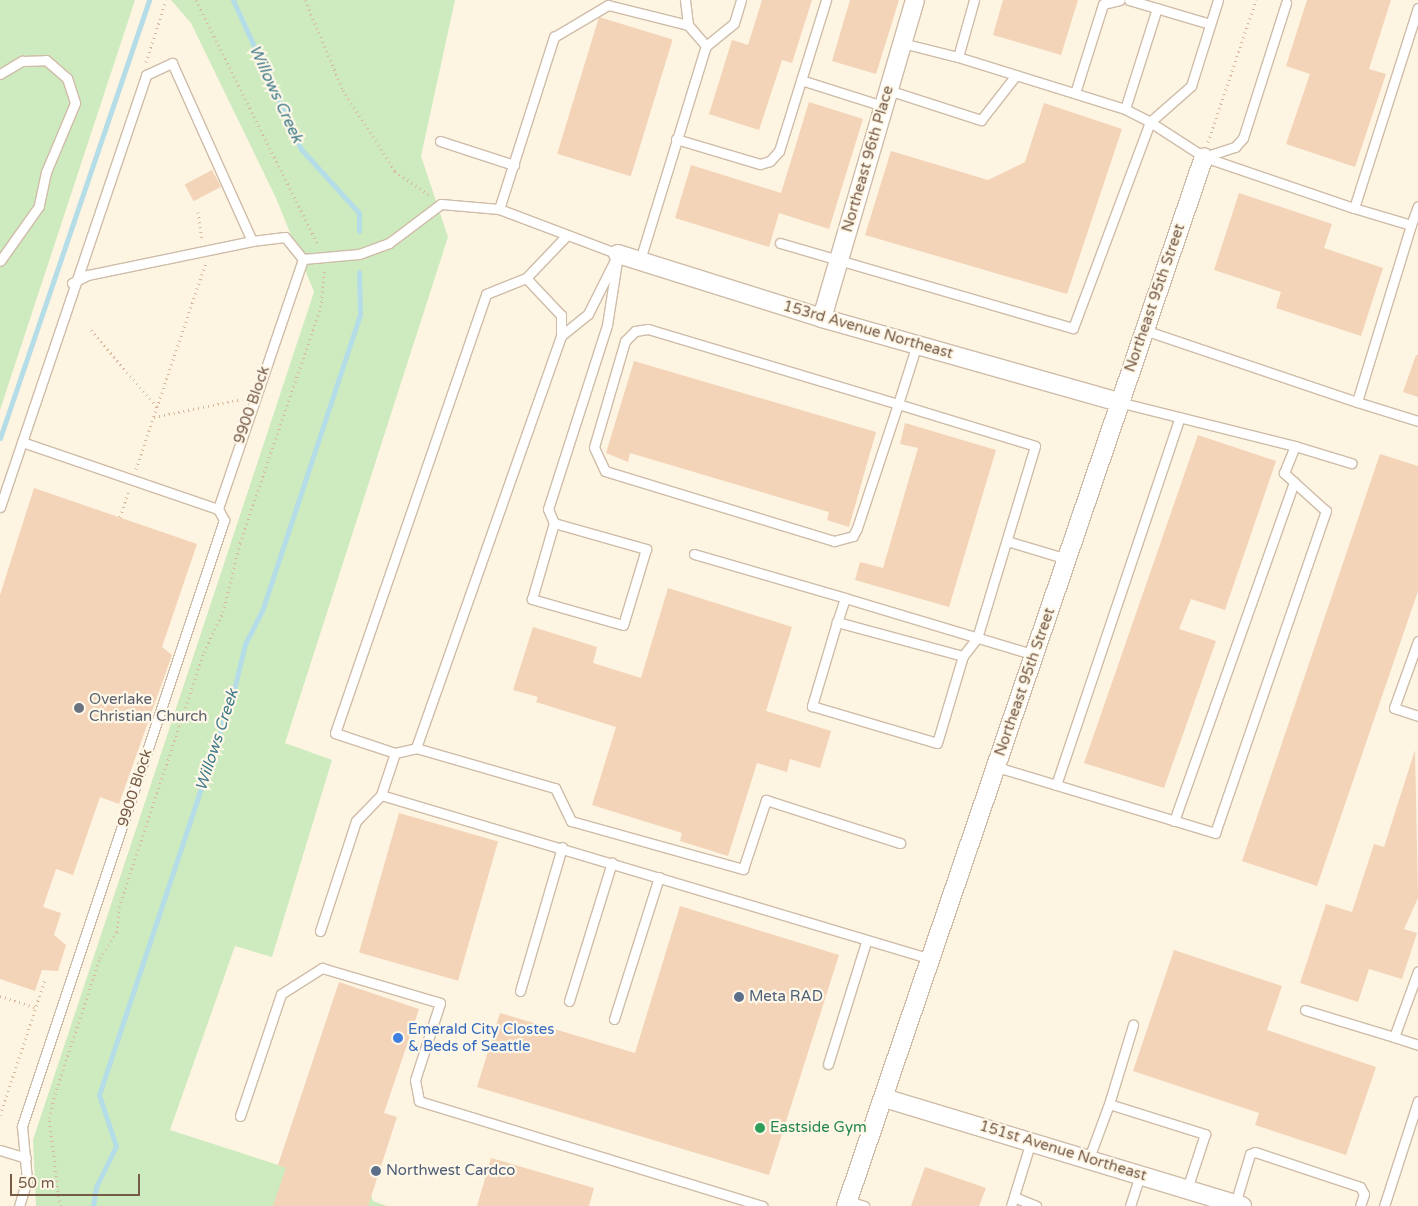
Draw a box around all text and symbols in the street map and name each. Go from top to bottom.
water label: Willows Creek [245,42,307,146]
street label: Northeast 96th Place [838,84,898,234]
street label: Northeast 95th Street [1121,221,1189,375]
street label: 153rd Avenue Northeast [781,297,955,363]
street label: 9900 Block [230,364,274,446]
street label: Northeast 95th Street [991,605,1059,759]
water label: Willows Creek [192,687,242,793]
place label: Overlake Christian Church [89,690,207,725]
marker: Overlake Christian Church [73,702,85,714]
street label: 9900 Block [114,747,156,829]
place label: Meta RAD [749,988,823,1006]
marker: Meta RAD [733,991,745,1003]
place label: Emerald City Clostes & Beds of Seattle [408,1020,555,1055]
marker: Emerald City Clostes & Beds of Seattle [392,1032,404,1044]
street label: 151st Avenue Northeast [977,1117,1149,1185]
place label: Eastside Gym [770,1119,867,1137]
marker: Eastside Gym [754,1122,766,1134]
place label: Northwest Cardco [386,1162,515,1180]
scale bar [12,1164,142,1196]
marker: Northwest Cardco [370,1165,382,1177]
text: 50 m [18,1174,55,1192]

